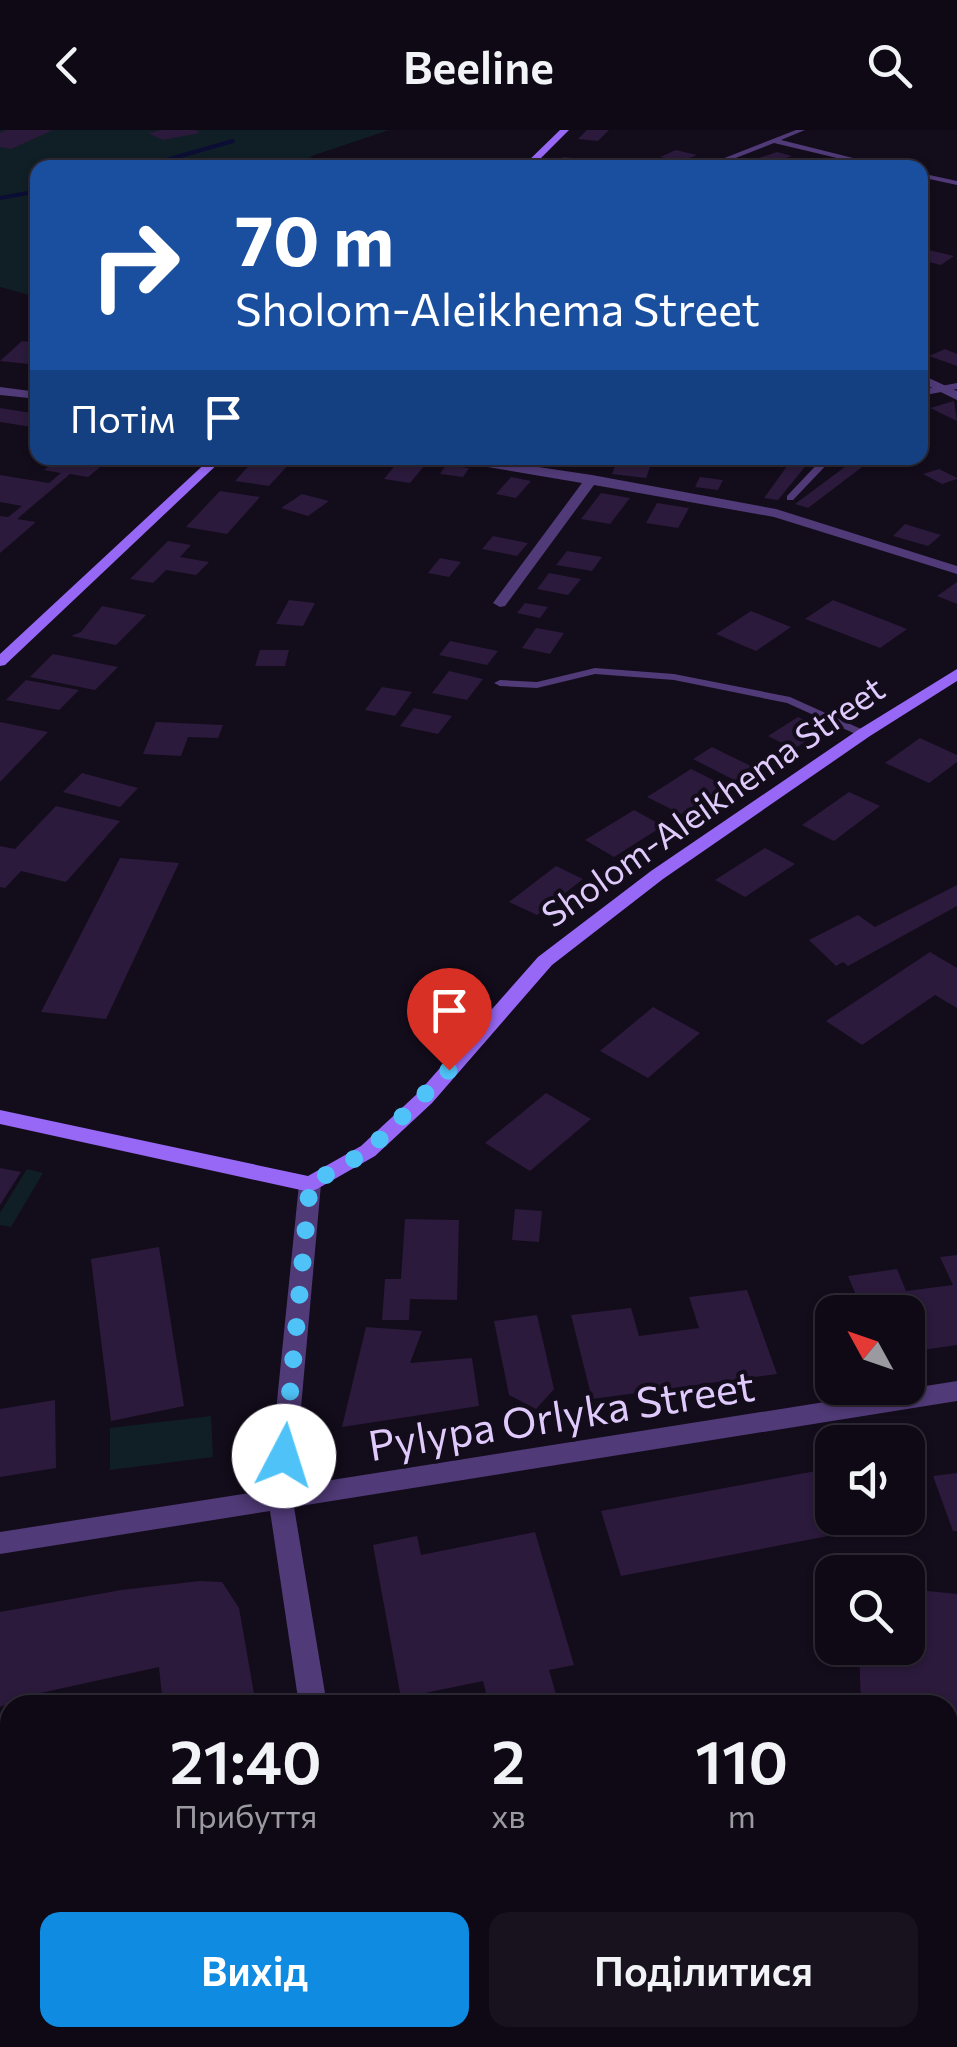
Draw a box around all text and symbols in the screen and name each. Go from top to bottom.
icon: back [40,38,95,93]
text: Beeline [403,38,554,93]
icon: search [862,38,917,93]
text: 70 m [235,195,394,280]
icon: right [70,200,200,330]
text: Sholom-Aleikhema Street [235,280,760,335]
icon: arrive [196,390,251,445]
text: Потім [70,394,176,441]
street label: Sholom-Aleikhema Street [532,665,892,935]
pin [407,968,492,1071]
icon: arrive [422,983,477,1038]
north arrow [815,1295,925,1405]
map controls [815,1295,925,1665]
street label: Pylypa Orlyka Street [364,1358,758,1470]
position arrow [232,1404,336,1508]
button: sound [815,1425,925,1535]
button: search [815,1555,925,1665]
text: 21:40 [170,1723,322,1796]
text: 2 [492,1723,525,1796]
text: 110 [695,1723,788,1796]
text: Прибуття [174,1795,317,1835]
text: хв [491,1795,526,1835]
text: m [728,1795,756,1835]
button: Вихід [40,1912,469,2027]
button: Поділитися [489,1912,918,2027]

